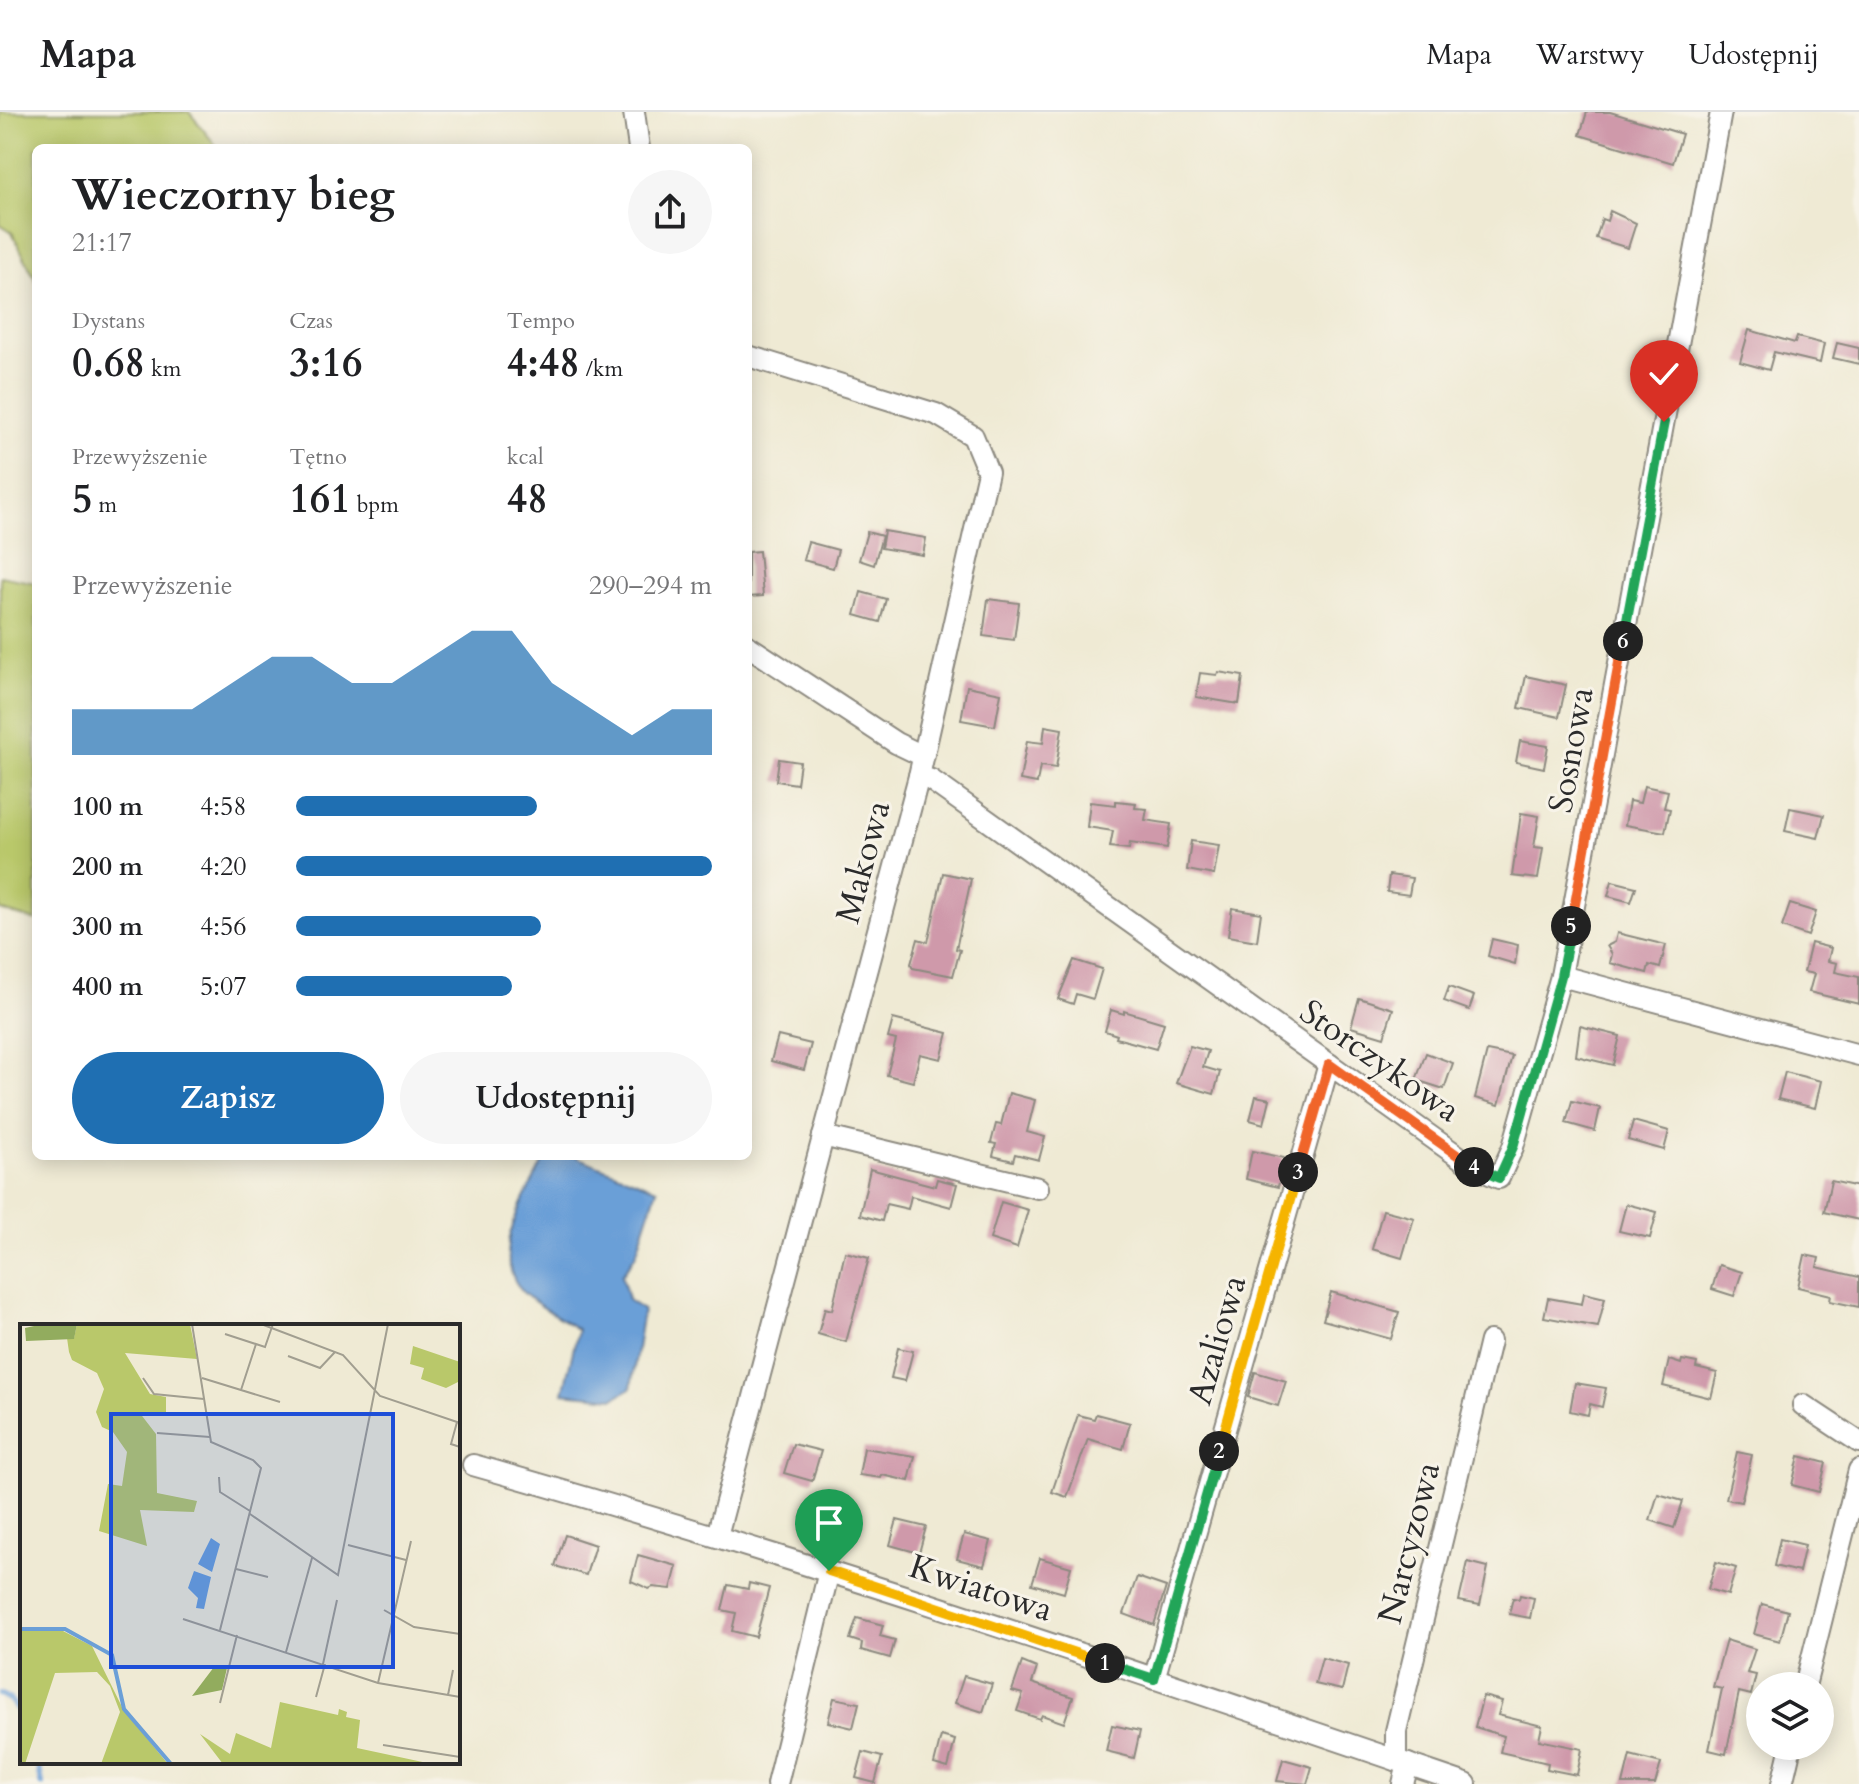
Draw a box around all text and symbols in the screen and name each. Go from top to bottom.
text: Mapa [40,29,136,81]
text: Mapa [1426,36,1492,74]
text: Warstwy [1536,36,1645,74]
text: Udostępnij [1689,36,1819,74]
text: Wieczorny bieg [72,165,395,225]
button: share [628,170,712,254]
text: 21:17 [72,225,132,260]
text: Dystans [72,306,145,336]
text: Czas [289,306,333,336]
text: Tempo [507,306,575,336]
text: 0.68 [72,336,145,391]
text: 3:16 [289,336,362,391]
text: 4:48 [507,336,580,391]
pin [1630,340,1698,422]
icon: check [1642,352,1686,396]
text: km [145,354,181,384]
text: /km [580,354,623,384]
text: Przewyższenie [72,442,208,472]
text: Tętno [289,442,347,472]
text: kcal [507,442,544,472]
text: 5 [72,472,93,527]
text: 161 [289,472,351,527]
text: 48 [507,472,548,527]
text: m [93,490,117,520]
text: bpm [351,490,399,520]
text: Przewyższenie [72,568,233,603]
text: 290–294 m [589,568,712,603]
pin: 6 [1603,621,1643,661]
text: 6 [1617,626,1629,656]
street label: Sosnowa [1537,683,1605,816]
text: 100 m [72,789,143,824]
text: 4:58 [200,789,247,824]
street label: Makowa [825,795,902,928]
text: 200 m [72,849,143,884]
text: 4:20 [200,849,247,884]
pin: 5 [1551,906,1591,946]
text: 300 m [72,909,143,944]
text: 4:56 [200,909,247,944]
text: 5 [1565,911,1577,941]
text: 400 m [72,969,143,1004]
text: 5:07 [200,969,247,1004]
street label: Storczykowa [1291,989,1470,1133]
button: Zapisz [72,1052,384,1144]
button: Udostępnij [400,1052,712,1144]
pin: 4 [1454,1147,1494,1187]
pin: 3 [1278,1152,1318,1192]
text: 4 [1468,1152,1480,1182]
text: 3 [1292,1157,1304,1187]
street label: Azaliowa [1177,1270,1257,1410]
inset map [20,1324,460,1764]
pin: 2 [1199,1431,1239,1471]
text: 2 [1213,1436,1225,1466]
street label: Narcyzowa [1367,1457,1451,1629]
pin [795,1489,863,1571]
icon: arrive [807,1501,851,1545]
street label: Kwiatowa [904,1543,1059,1633]
pin: 1 [1085,1643,1125,1683]
text: 1 [1099,1648,1111,1678]
map controls [1746,1672,1834,1760]
button: layers [1746,1672,1834,1760]

